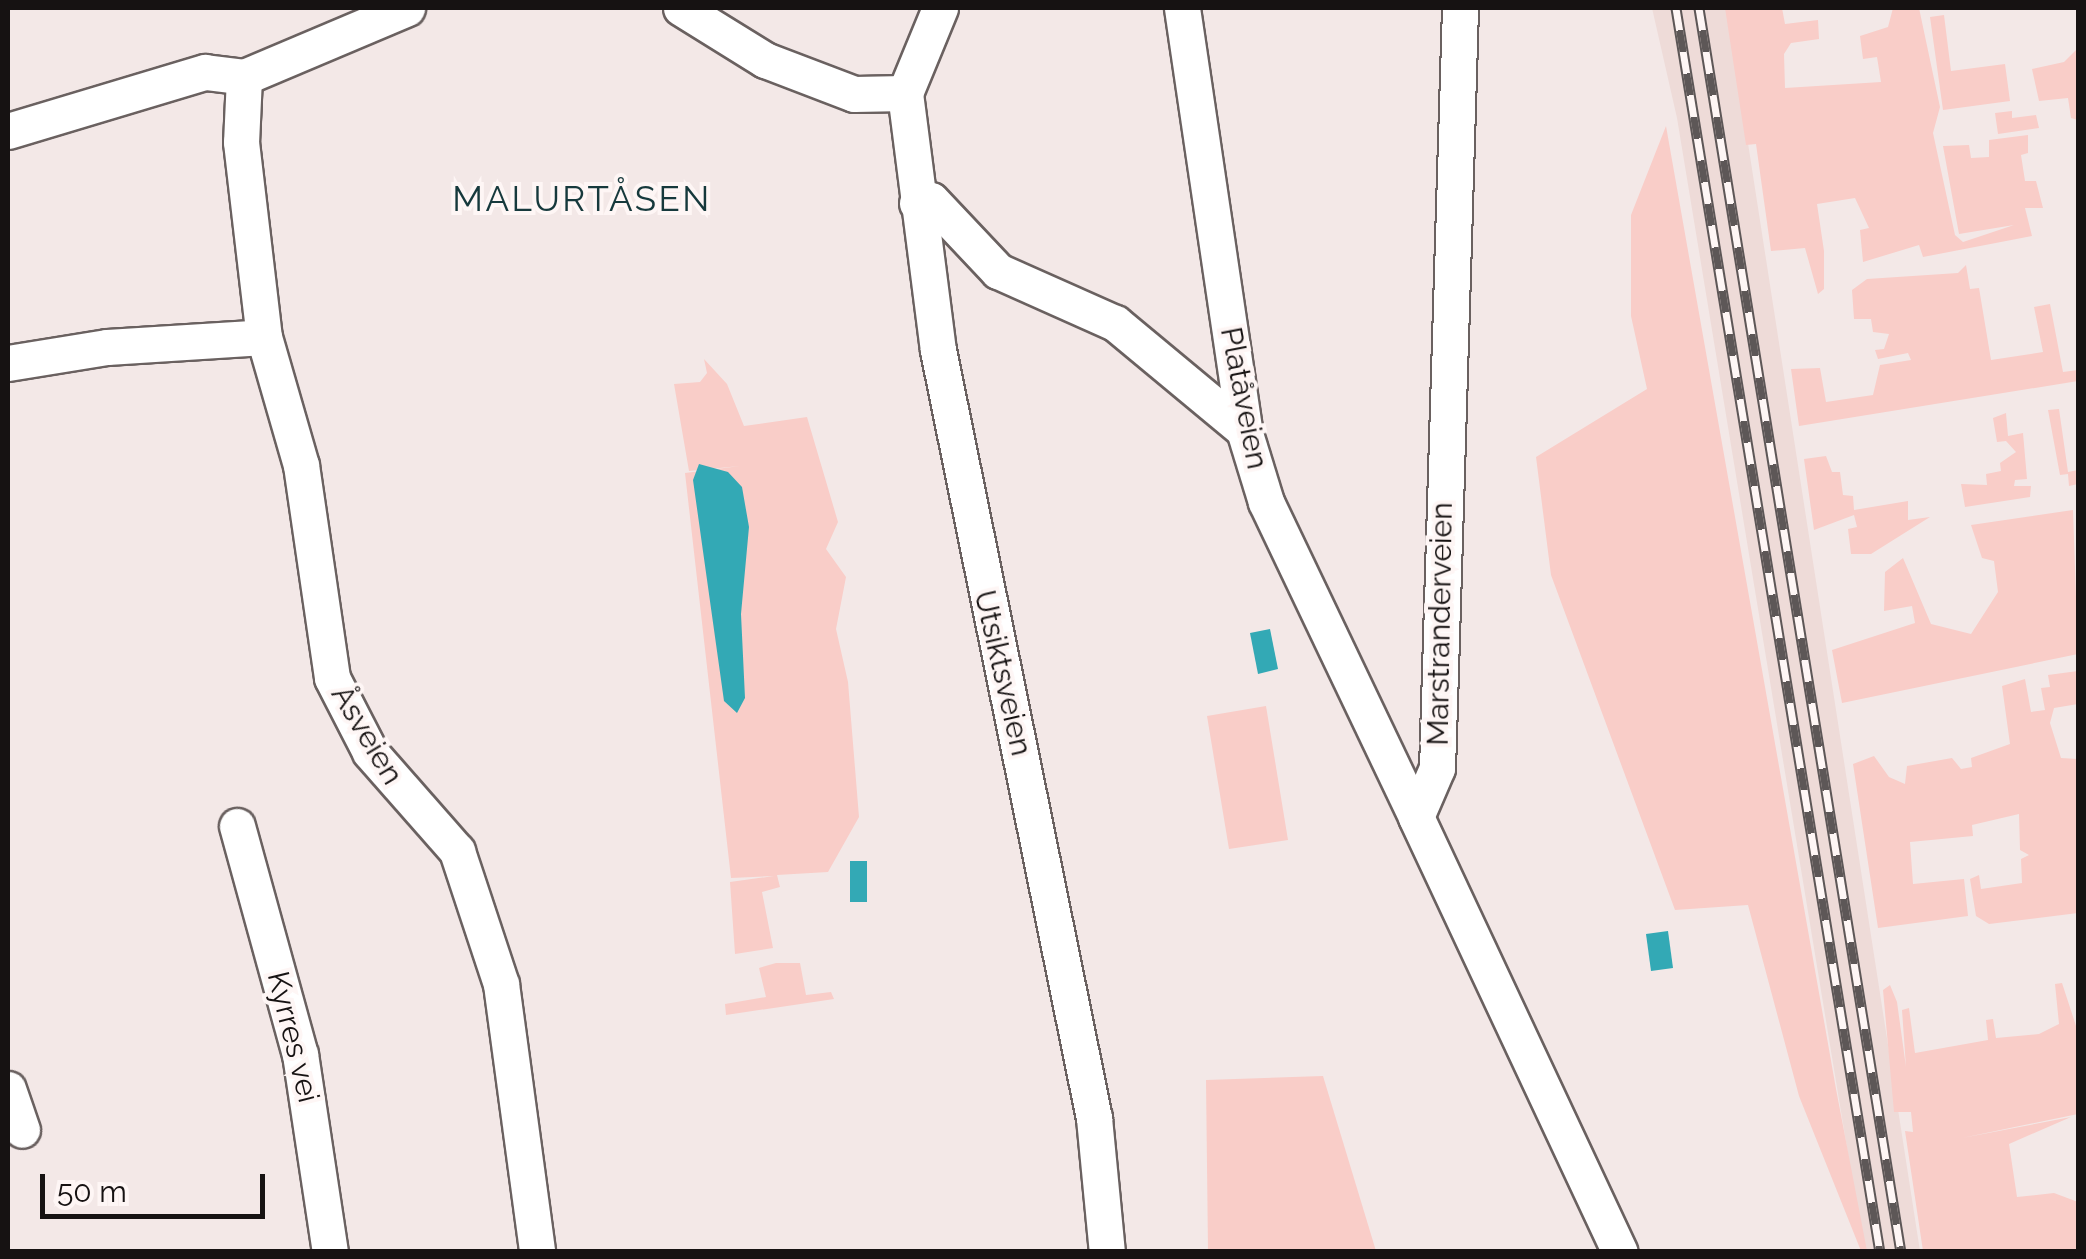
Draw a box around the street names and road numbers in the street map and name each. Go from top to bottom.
street label: Platåveien [1213,324,1275,472]
street label: Marstranderveien [1420,502,1460,746]
street label: Utsiktsveien [967,587,1039,759]
street label: Åsveien [324,679,410,791]
street label: Kyrres vei [259,967,327,1107]

